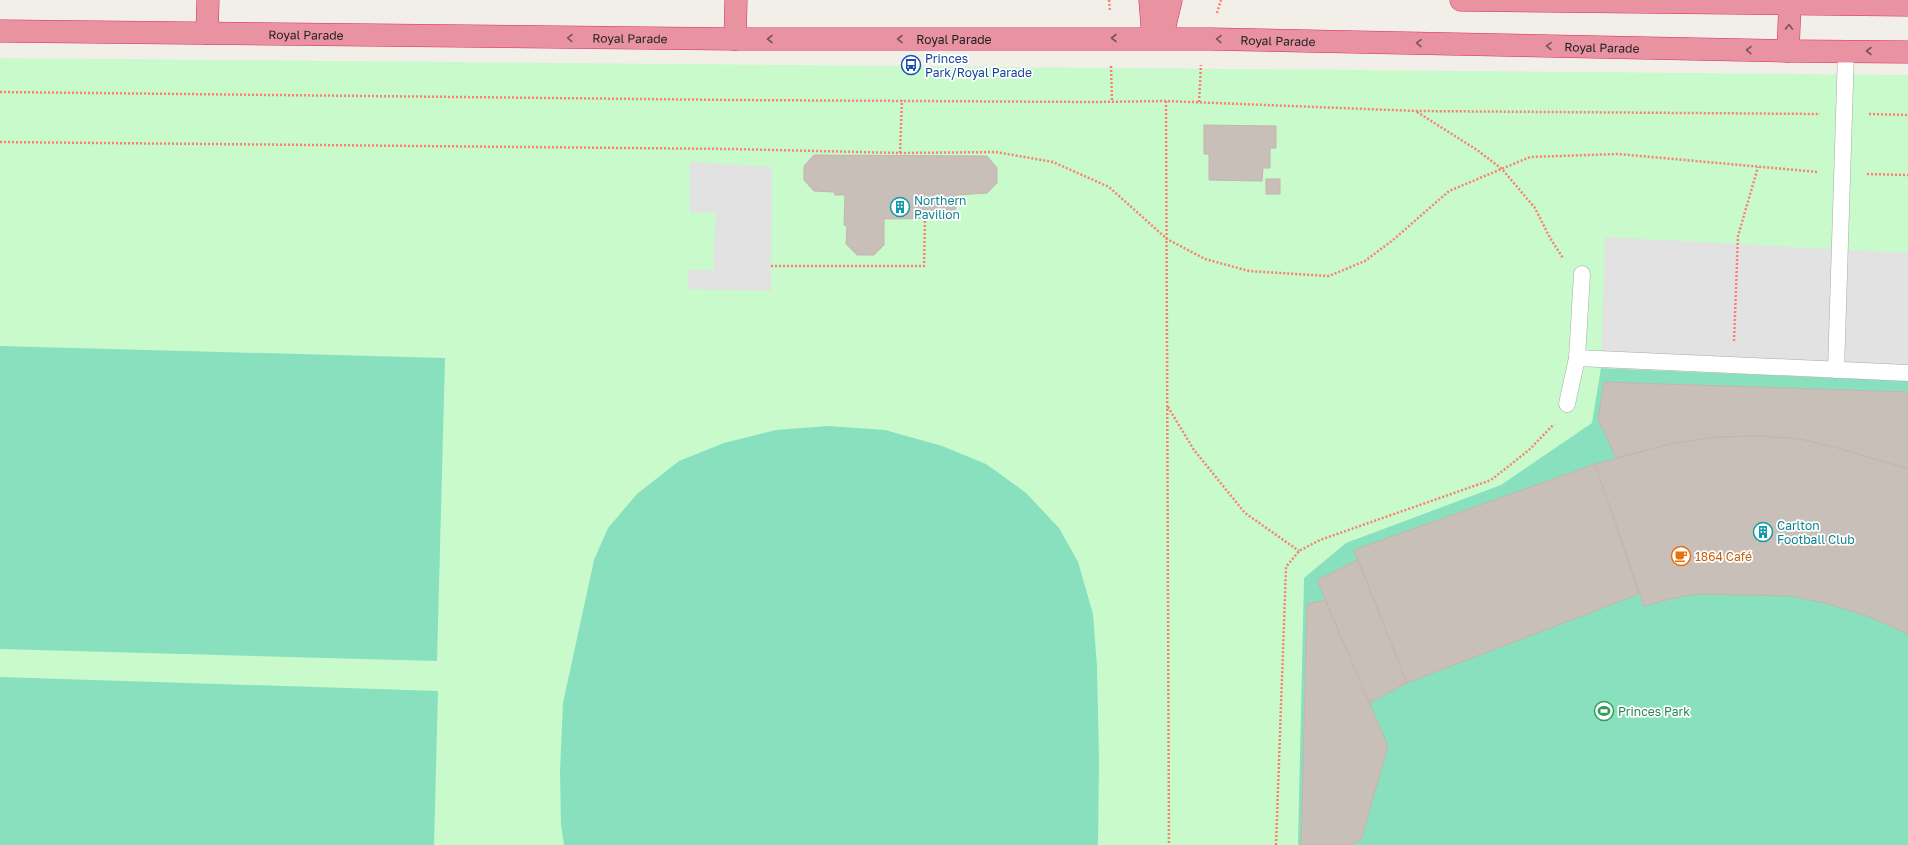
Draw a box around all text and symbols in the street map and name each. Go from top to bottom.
one-way arrow [1785,24,1793,30]
street label: Royal Parade [268,26,344,42]
street label: Royal Parade [592,30,668,46]
street label: Royal Parade [916,32,992,47]
street label: Royal Parade [1240,32,1316,49]
one-way arrow [567,33,573,42]
one-way arrow [1111,34,1117,42]
one-way arrow [767,35,773,43]
one-way arrow [897,35,903,43]
one-way arrow [1216,35,1222,43]
one-way arrow [1416,39,1422,47]
street label: Royal Parade [1564,39,1640,55]
one-way arrow [1546,42,1552,50]
one-way arrow [1746,46,1752,54]
one-way arrow [1866,47,1872,55]
place label: Princes Park/Royal Parade [925,51,1032,80]
bus stop icon: Princes Park/Royal Parade [900,54,922,76]
place label: Northern Pavilion [914,193,966,222]
building icon: Northern Pavilion [889,196,911,218]
place label: Carlton Football Club [1777,518,1855,547]
building icon: Carlton Football Club [1752,521,1774,543]
cafe icon: 1864 Café [1670,545,1692,567]
place label: 1864 Café [1695,549,1752,564]
sports icon: Princes Park [1593,700,1615,722]
place label: Princes Park [1618,704,1690,719]

